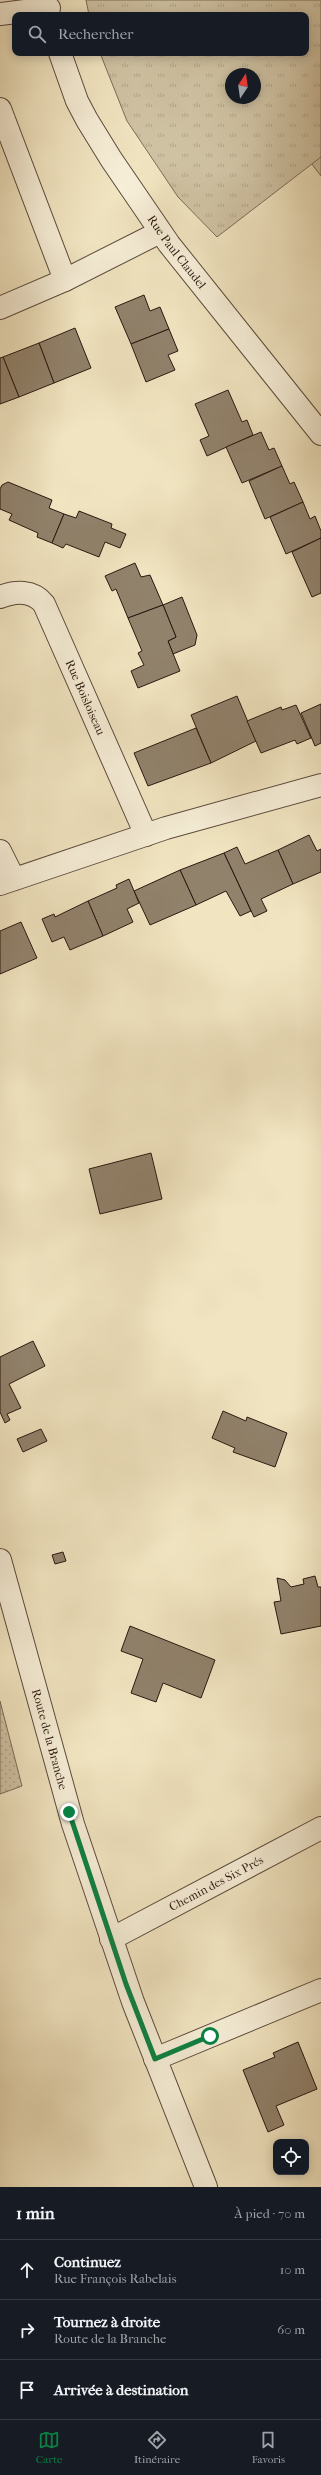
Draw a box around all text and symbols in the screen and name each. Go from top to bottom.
search box [12,12,309,56]
icon: search [26,23,48,45]
text: Rechercher [58,25,133,43]
north arrow [225,68,261,104]
street label: Rue Paul Claudel [144,212,209,292]
street label: Rue Boisloiseau [62,657,108,737]
street label: Route de la Branche [29,1687,70,1791]
route end [60,1803,78,1821]
street label: Chemin des Six Prés [167,1853,266,1914]
route start [201,2027,219,2045]
map controls [273,2139,309,2175]
button: locate [273,2139,309,2175]
text: 1 min [16,2203,55,2223]
text: À pied · 70 m [234,2206,305,2221]
text: Continuez [54,2253,121,2271]
icon: ahead [16,2259,38,2281]
text: 10 m [280,2262,305,2277]
text: Rue François Rabelais [54,2271,176,2286]
text: Tournez à droite [54,2313,160,2331]
icon: right [16,2319,38,2341]
text: 60 m [277,2322,305,2337]
text: Route de la Branche [54,2331,166,2346]
icon: arrive [16,2379,38,2401]
text: Arrivée à destination [54,2381,189,2399]
tab: Carte [36,2429,62,2466]
tab: Itinéraire [134,2429,180,2466]
tab: Favoris [252,2429,285,2466]

